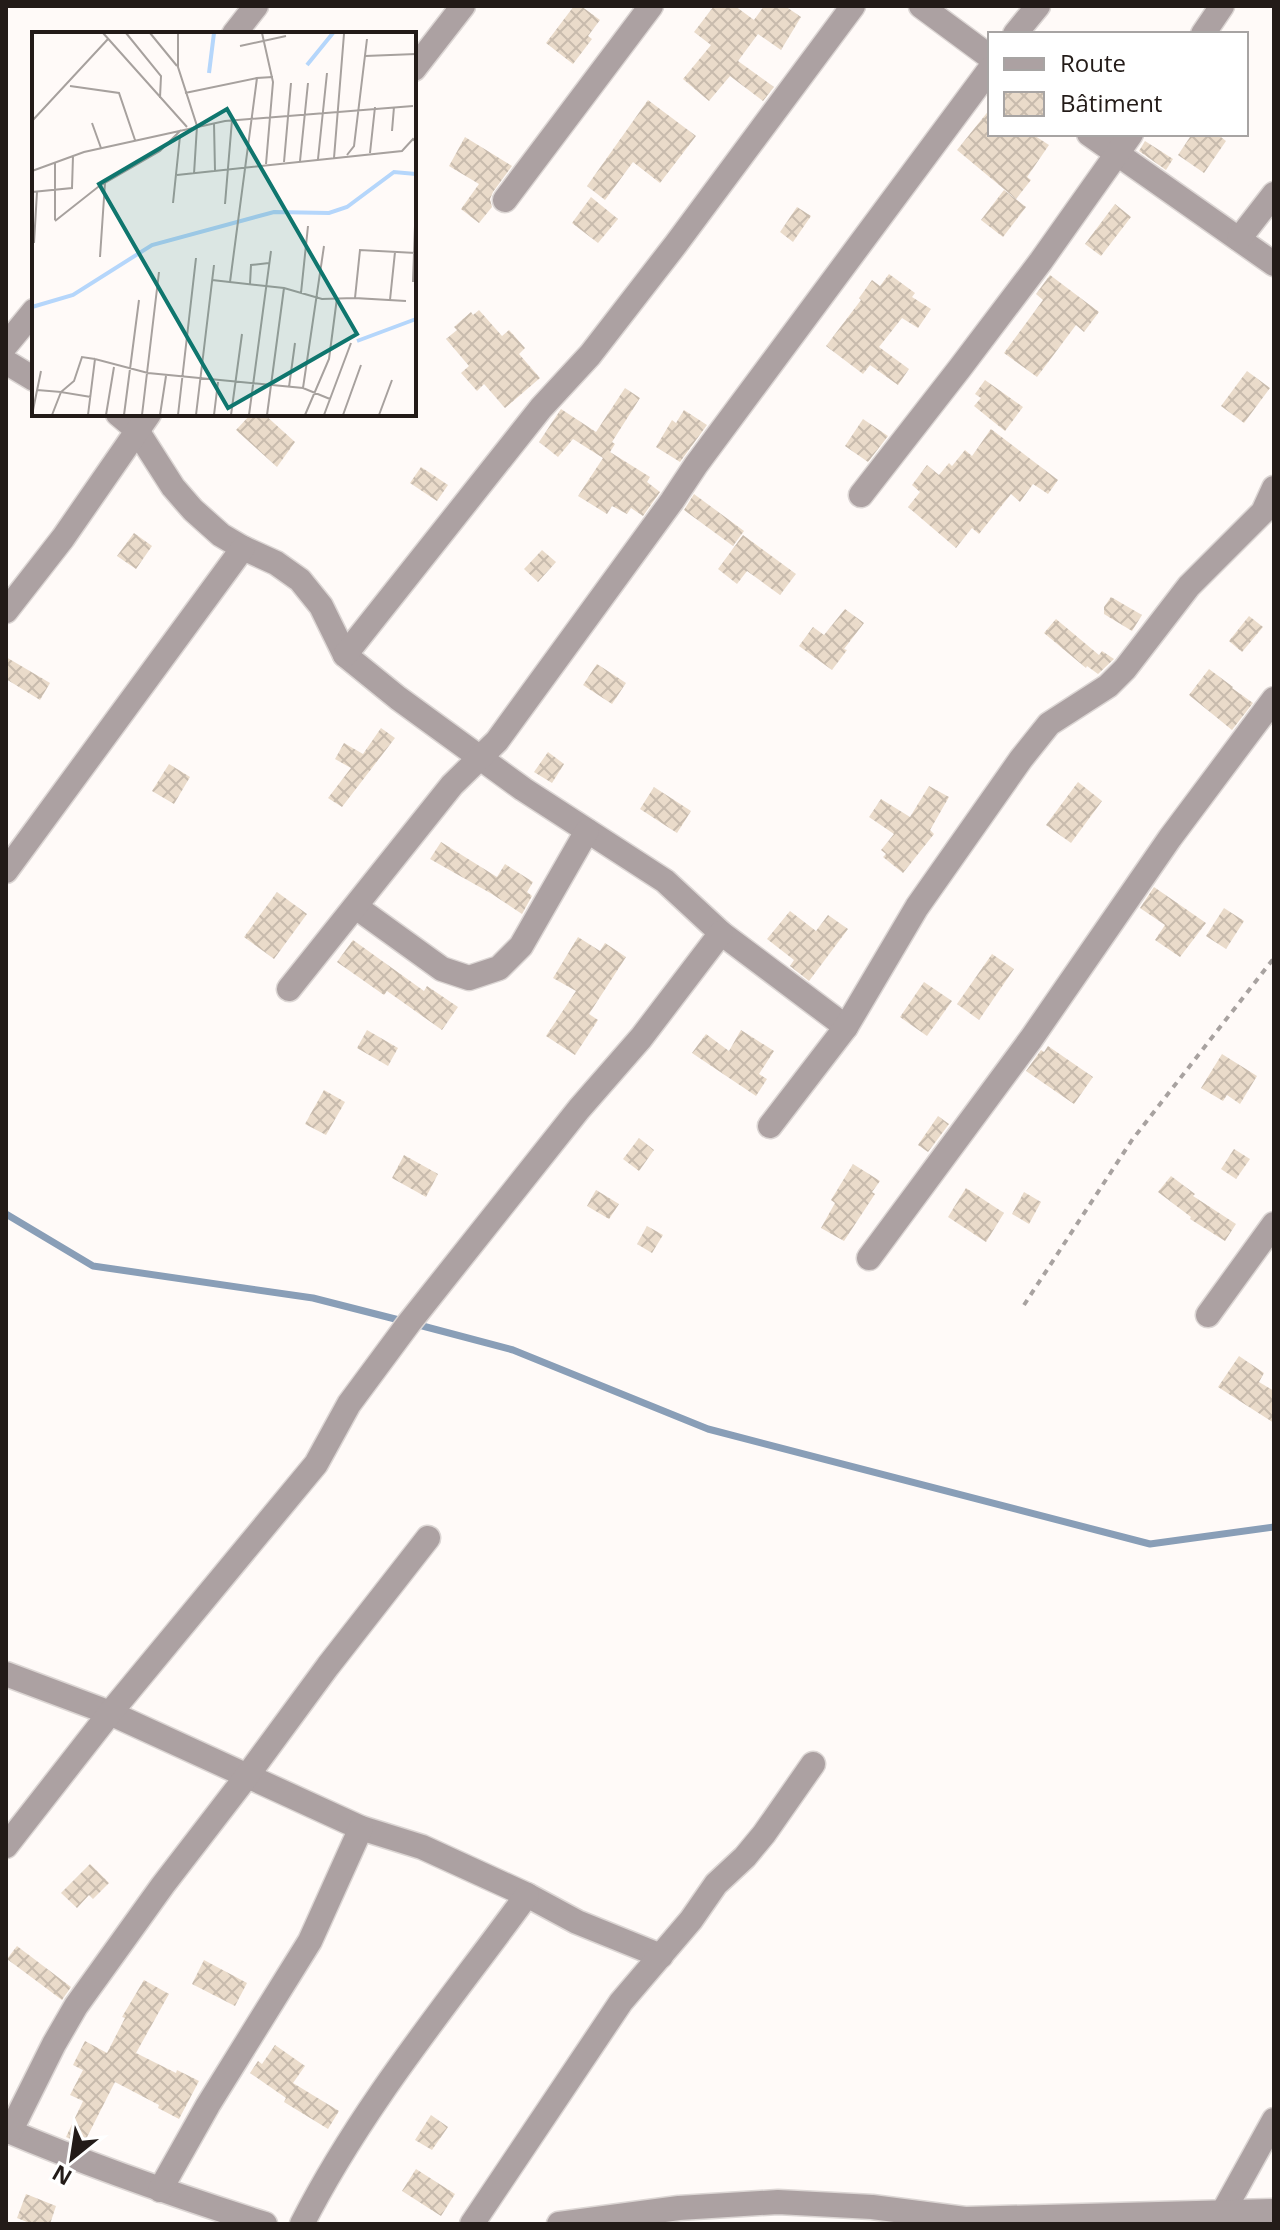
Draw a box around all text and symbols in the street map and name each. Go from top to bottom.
inset map [32,32,416,416]
legend [988,32,1248,136]
text: Route [1060,46,1126,79]
text: Bâtiment [1060,86,1162,119]
north arrow [32,2118,112,2198]
text: N [46,2159,77,2194]

